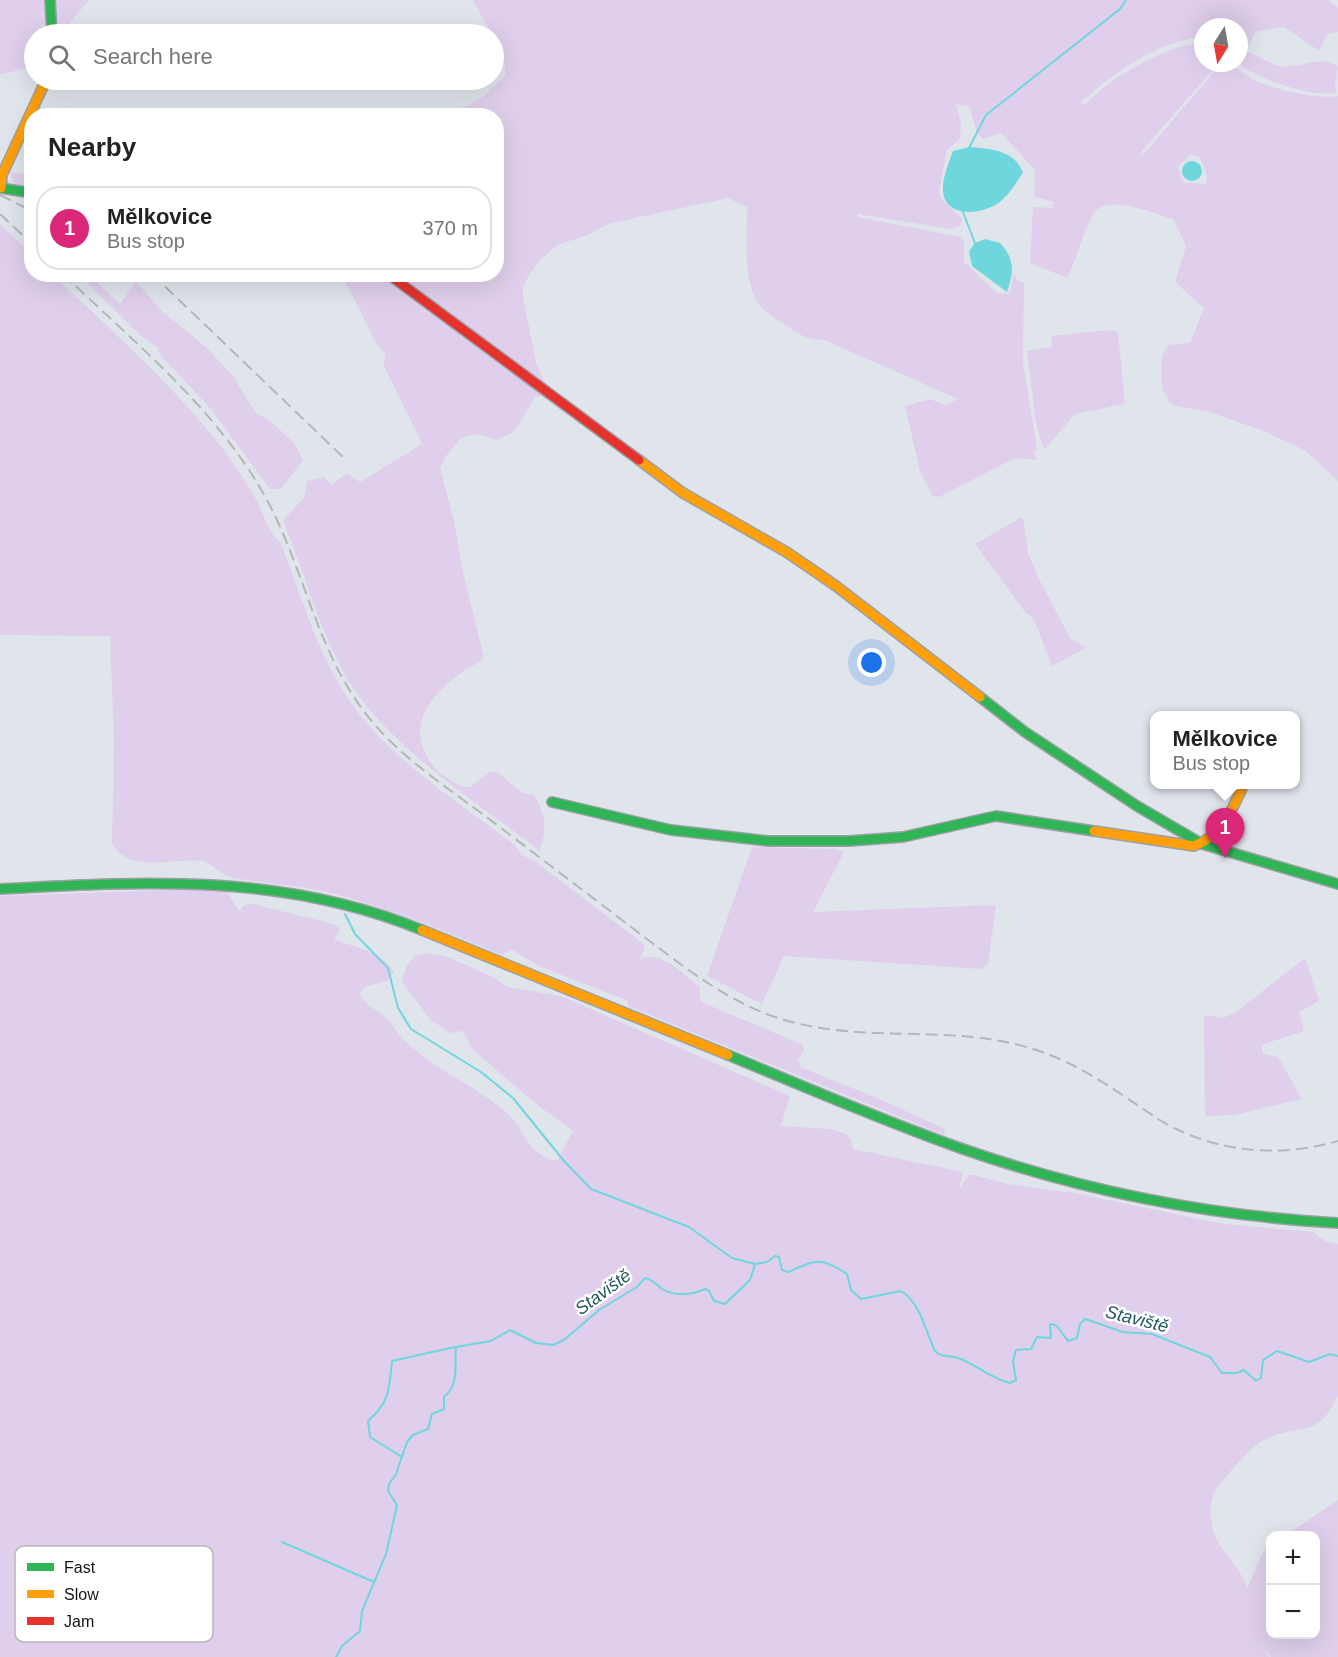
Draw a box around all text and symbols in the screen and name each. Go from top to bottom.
north arrow [1194,18,1248,72]
search box [24,24,504,90]
icon: search [45,41,78,74]
text: Search here [93,44,213,69]
text: Nearby [48,132,136,162]
text: Mělkovice [107,204,212,229]
text: 1 [64,217,75,239]
text: 370 m [422,217,478,239]
text: Bus stop [107,230,185,252]
your location [857,648,886,677]
popup [1150,711,1300,789]
text: Mělkovice [1172,726,1278,751]
text: Bus stop [1172,752,1250,774]
pin: 1 [1206,808,1244,858]
water label: Staviště [571,1265,635,1319]
water label: Staviště [1104,1302,1170,1336]
map controls [1266,1531,1320,1639]
button: + [1266,1531,1320,1585]
legend [15,1546,213,1642]
text: Fast [64,1559,96,1576]
button: − [1266,1585,1320,1639]
text: Slow [64,1586,99,1603]
text: Jam [64,1613,94,1630]

